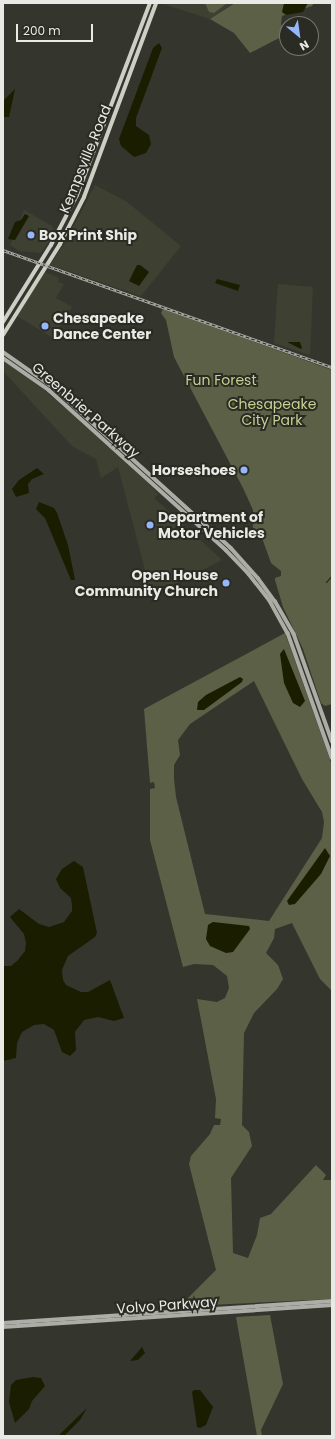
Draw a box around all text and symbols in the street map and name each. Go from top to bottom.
scale bar [18,16,95,42]
north arrow [279,16,319,56]
text: 200 m [23,22,61,39]
text: N [297,37,312,55]
street label: Kempsville Road [56,102,114,216]
place label: Box Print Ship [39,227,137,243]
marker: Box Print Ship [26,230,36,240]
place label: Chesapeake Dance Center [53,310,151,342]
marker: Chesapeake Dance Center [40,321,50,331]
street label: Greenbrier Parkway [29,359,143,461]
park label: Fun Forest [185,372,257,388]
park label: Chesapeake City Park [228,396,316,428]
place label: Horseshoes [152,462,236,478]
marker: Horseshoes [239,465,249,475]
place label: Department of Motor Vehicles [158,509,265,542]
marker: Department of Motor Vehicles [145,520,155,530]
place label: Open House Community Church [75,567,218,600]
marker: Open House Community Church [221,578,231,588]
street label: Volvo Parkway [116,1293,218,1317]

